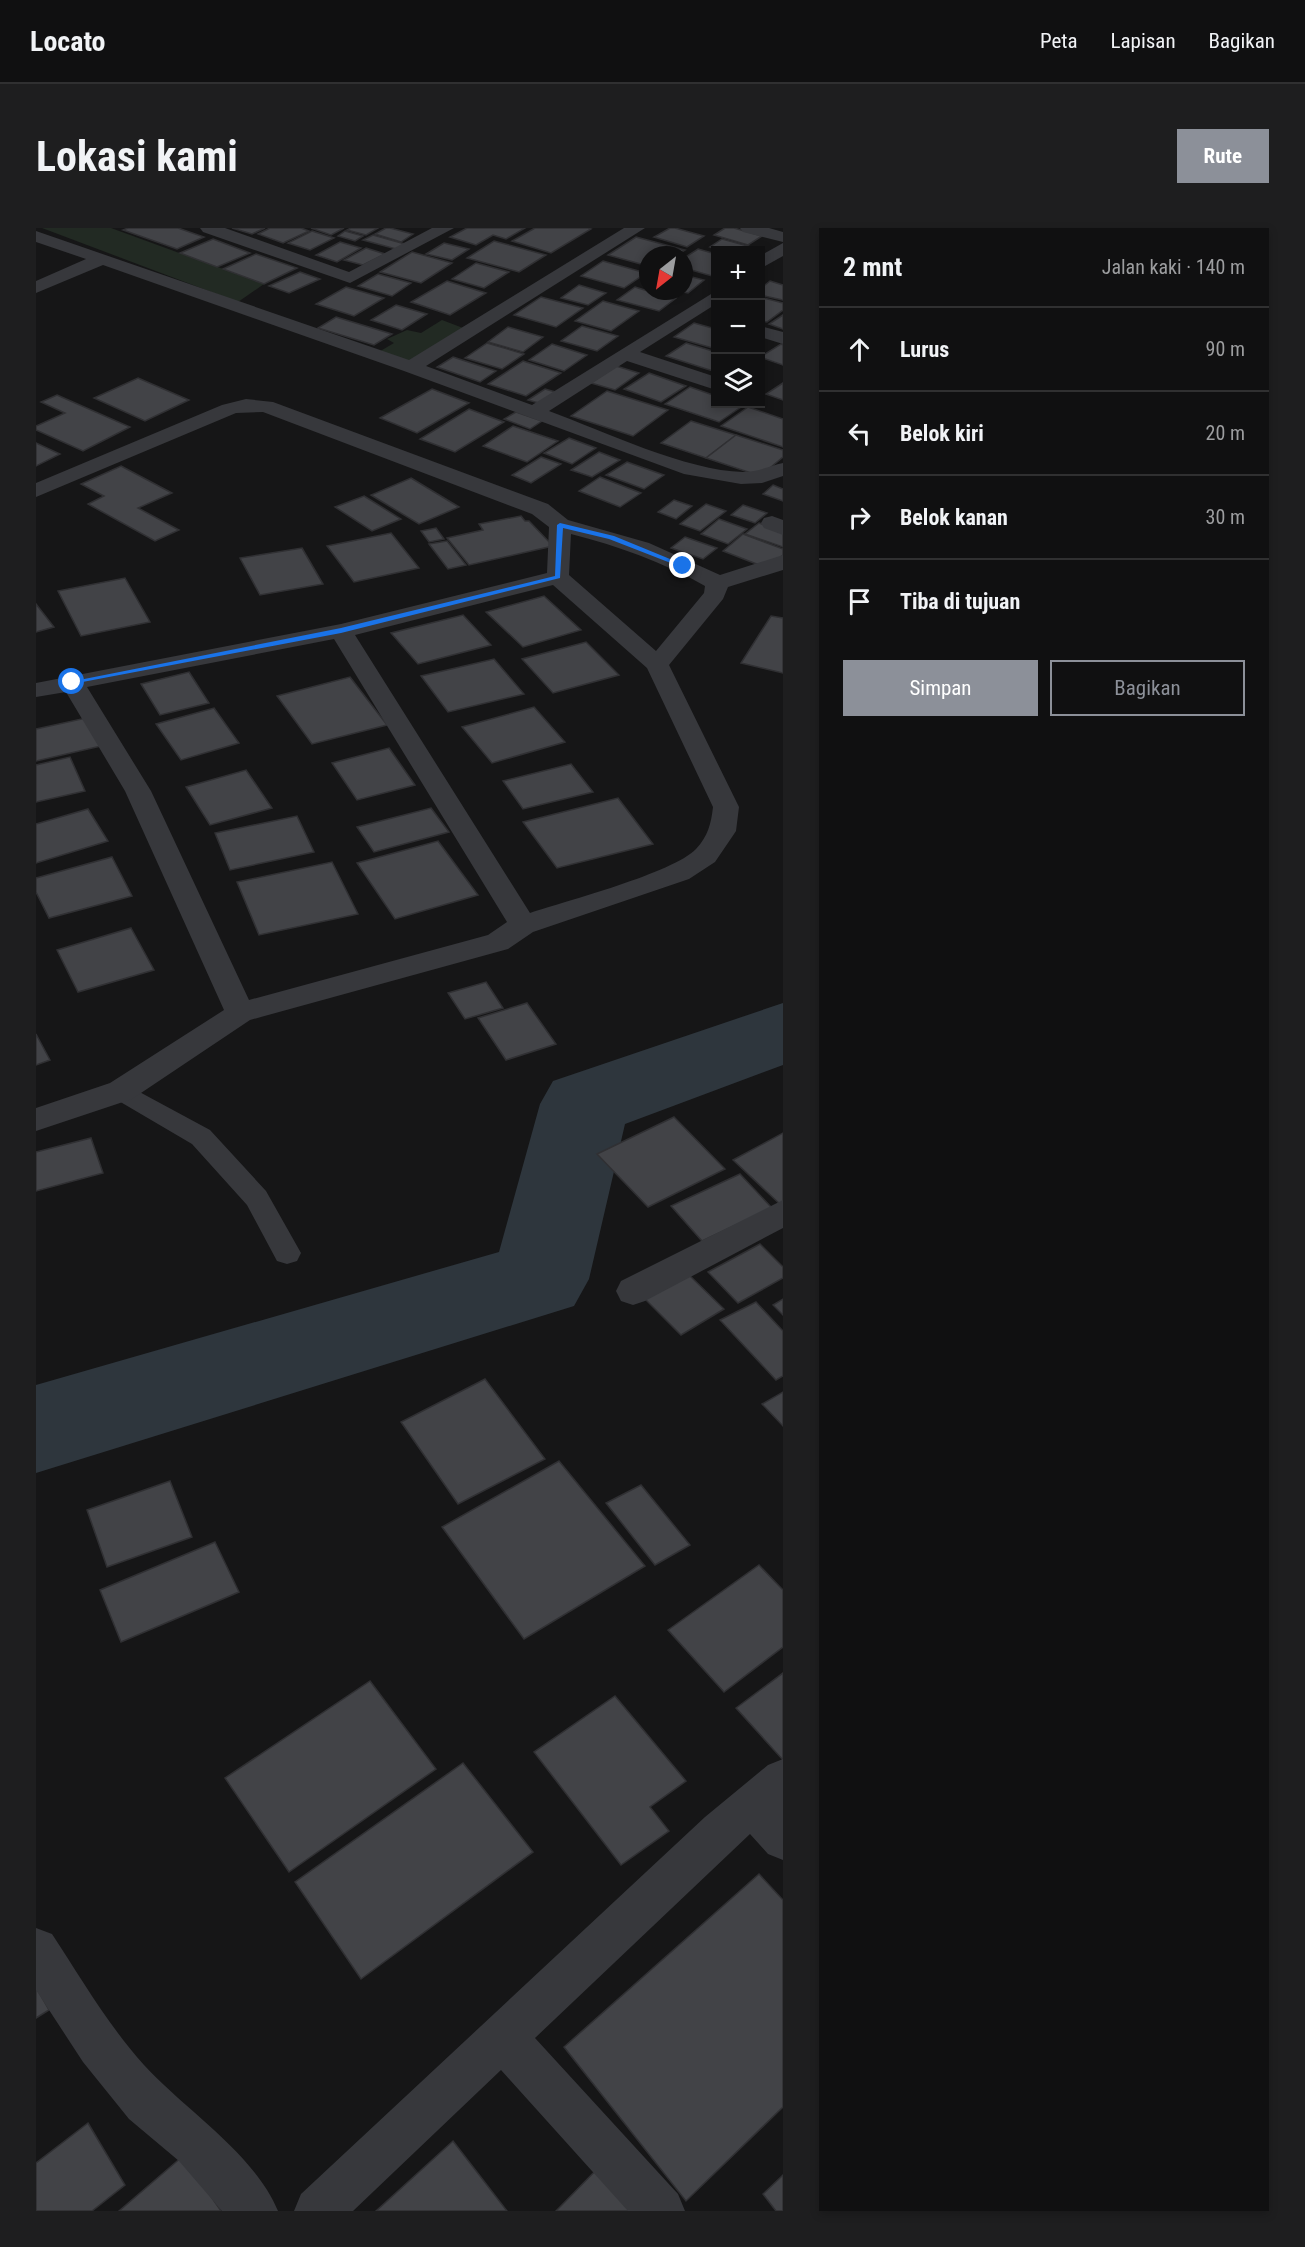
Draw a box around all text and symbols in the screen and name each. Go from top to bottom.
text: Locato [30,25,106,58]
text: Peta [1040,29,1078,53]
text: Lapisan [1111,29,1176,53]
text: Bagikan [1209,29,1275,53]
button: Rute [1177,129,1269,183]
text: Lokasi kami [36,132,238,181]
north arrow [639,246,693,300]
map controls [711,246,765,408]
button: + [711,246,765,300]
text: 2 mnt [843,252,902,282]
text: Jalan kaki · 140 m [1102,255,1245,279]
button: − [711,300,765,354]
icon: ahead [843,333,876,366]
text: Lurus [900,337,949,362]
text: 90 m [1206,337,1245,361]
button: layers [711,354,765,408]
icon: left [843,417,876,450]
text: Belok kiri [900,421,984,446]
text: 20 m [1206,421,1245,445]
icon: right [843,501,876,534]
text: Belok kanan [900,505,1008,530]
text: 30 m [1206,505,1245,529]
route end [669,552,695,578]
icon: arrive [843,585,876,618]
text: Tiba di tujuan [900,589,1020,614]
button: Simpan [843,660,1038,716]
button: Bagikan [1050,660,1245,716]
route start [58,668,84,694]

